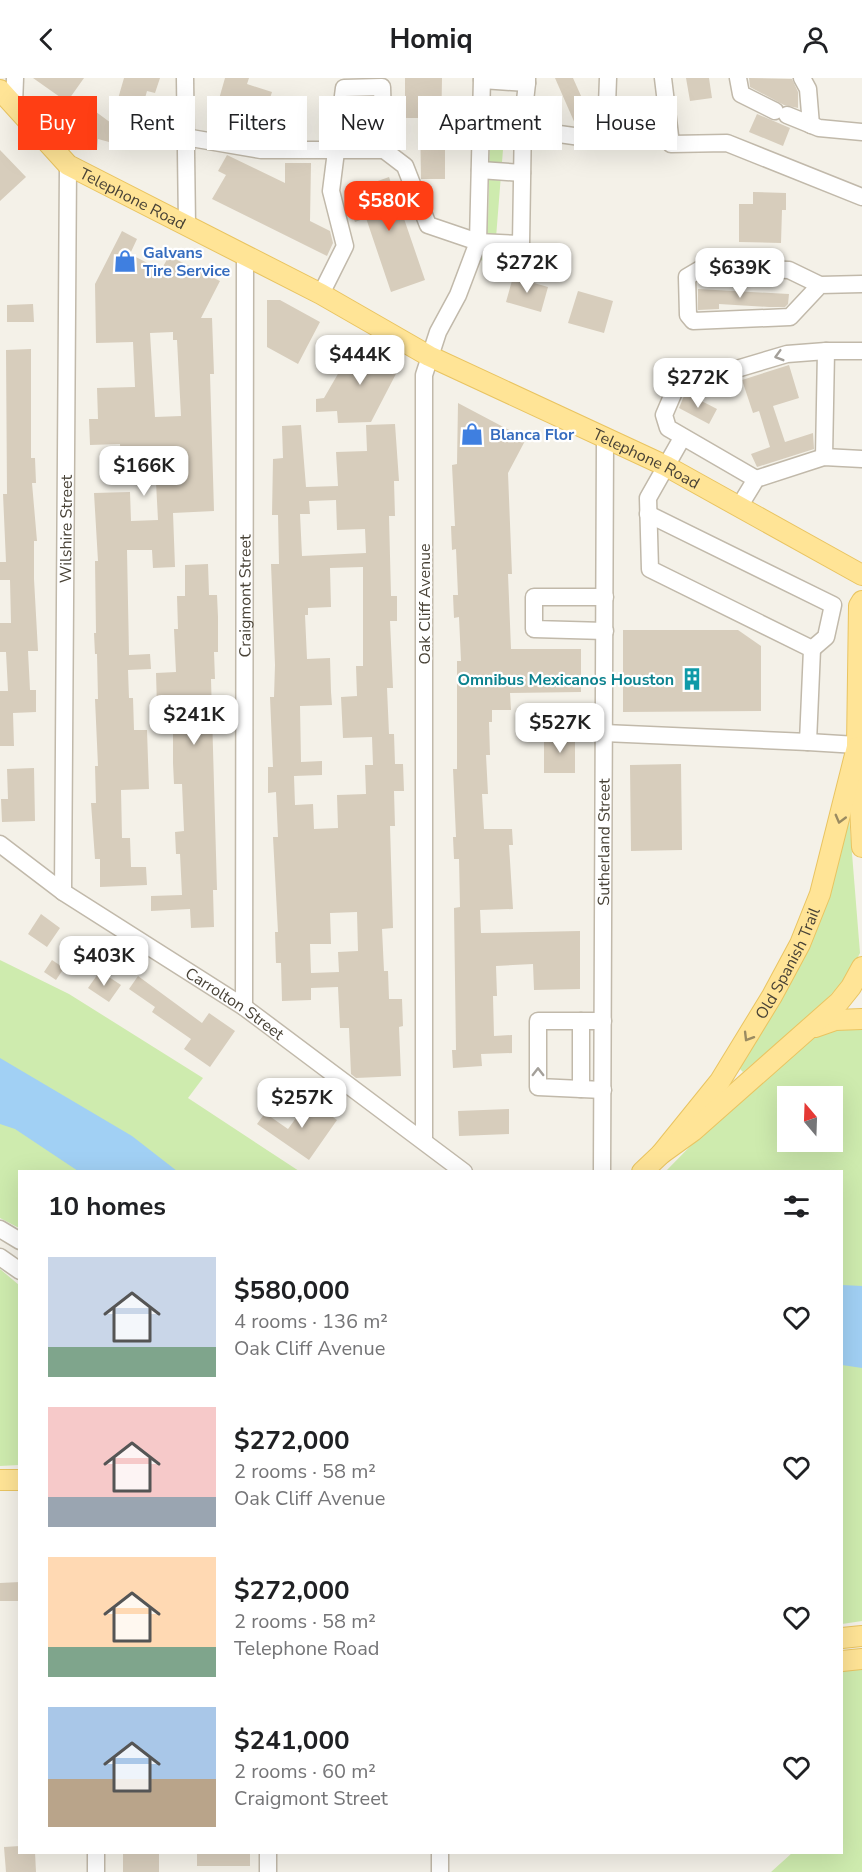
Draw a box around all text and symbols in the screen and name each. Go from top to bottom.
text: Homiq [389,21,473,58]
icon: back [30,23,63,56]
icon: person [799,23,832,56]
chip: Buy [18,96,97,150]
chip: Rent [109,96,195,150]
chip: Filters [207,96,307,150]
chip: New [319,96,406,150]
chip: Apartment [418,96,562,150]
chip: House [574,96,677,150]
street label: Telephone Road [76,163,189,235]
pin: $580K [347,181,431,232]
text: $580K [358,187,420,214]
place label: Galvans Tire Service [143,242,231,282]
pin: $272K [485,243,569,294]
shop icon: Galvans Tire Service [112,248,138,274]
pin: $639K [698,248,782,299]
text: $272K [496,249,558,276]
text: $639K [709,254,771,281]
pin: $444K [318,335,402,386]
text: $444K [329,341,391,368]
one-way arrow [774,349,785,361]
pin: $272K [656,358,740,409]
text: $272K [667,364,729,391]
shop icon: Blanca Flor [459,421,485,447]
place label: Blanca Flor [490,424,575,446]
street label: Telephone Road [589,424,703,495]
pin: $166K [102,446,186,497]
text: $166K [113,452,175,479]
street label: Wilshire Street [55,474,78,583]
street label: Craigmont Street [234,534,257,658]
street label: Oak Cliff Avenue [414,543,436,665]
building icon: Omnibus Mexicanos Houston [679,666,705,692]
place label: Omnibus Mexicanos Houston [457,669,674,691]
pin: $241K [152,695,236,746]
text: $241K [163,701,225,728]
pin: $527K [518,703,602,754]
text: $527K [529,709,591,736]
street label: Sutherland Street [593,778,616,906]
one-way arrow [835,814,847,824]
street label: Old Spanish Trail [750,904,826,1024]
pin: $403K [62,936,146,987]
text: $403K [73,942,135,969]
street label: Carrolton Street [181,962,289,1046]
one-way arrow [744,1031,756,1041]
one-way arrow [532,1067,544,1076]
pin: $257K [260,1078,344,1129]
text: $257K [271,1084,333,1111]
north arrow [777,1086,843,1152]
map controls [777,1086,843,1152]
text: 10 homes [48,1189,166,1224]
icon: filters [780,1190,813,1223]
text: $580,000 [234,1273,350,1308]
icon: home [96,1281,168,1353]
icon: heart [780,1301,813,1334]
text: 4 rooms · 136 m² [234,1308,388,1335]
text: Oak Cliff Avenue [234,1335,385,1362]
text: $272,000 [234,1423,350,1458]
icon: home [96,1431,168,1503]
icon: heart [780,1451,813,1484]
text: 2 rooms · 58 m² [234,1458,376,1485]
text: Oak Cliff Avenue [234,1485,385,1512]
text: $272,000 [234,1573,350,1608]
icon: home [96,1581,168,1653]
icon: heart [780,1601,813,1634]
text: 2 rooms · 58 m² [234,1608,376,1635]
text: Telephone Road [234,1635,379,1662]
text: $241,000 [234,1723,350,1758]
icon: home [96,1731,168,1803]
icon: heart [780,1751,813,1784]
text: 2 rooms · 60 m² [234,1758,376,1785]
text: Craigmont Street [234,1785,388,1812]

